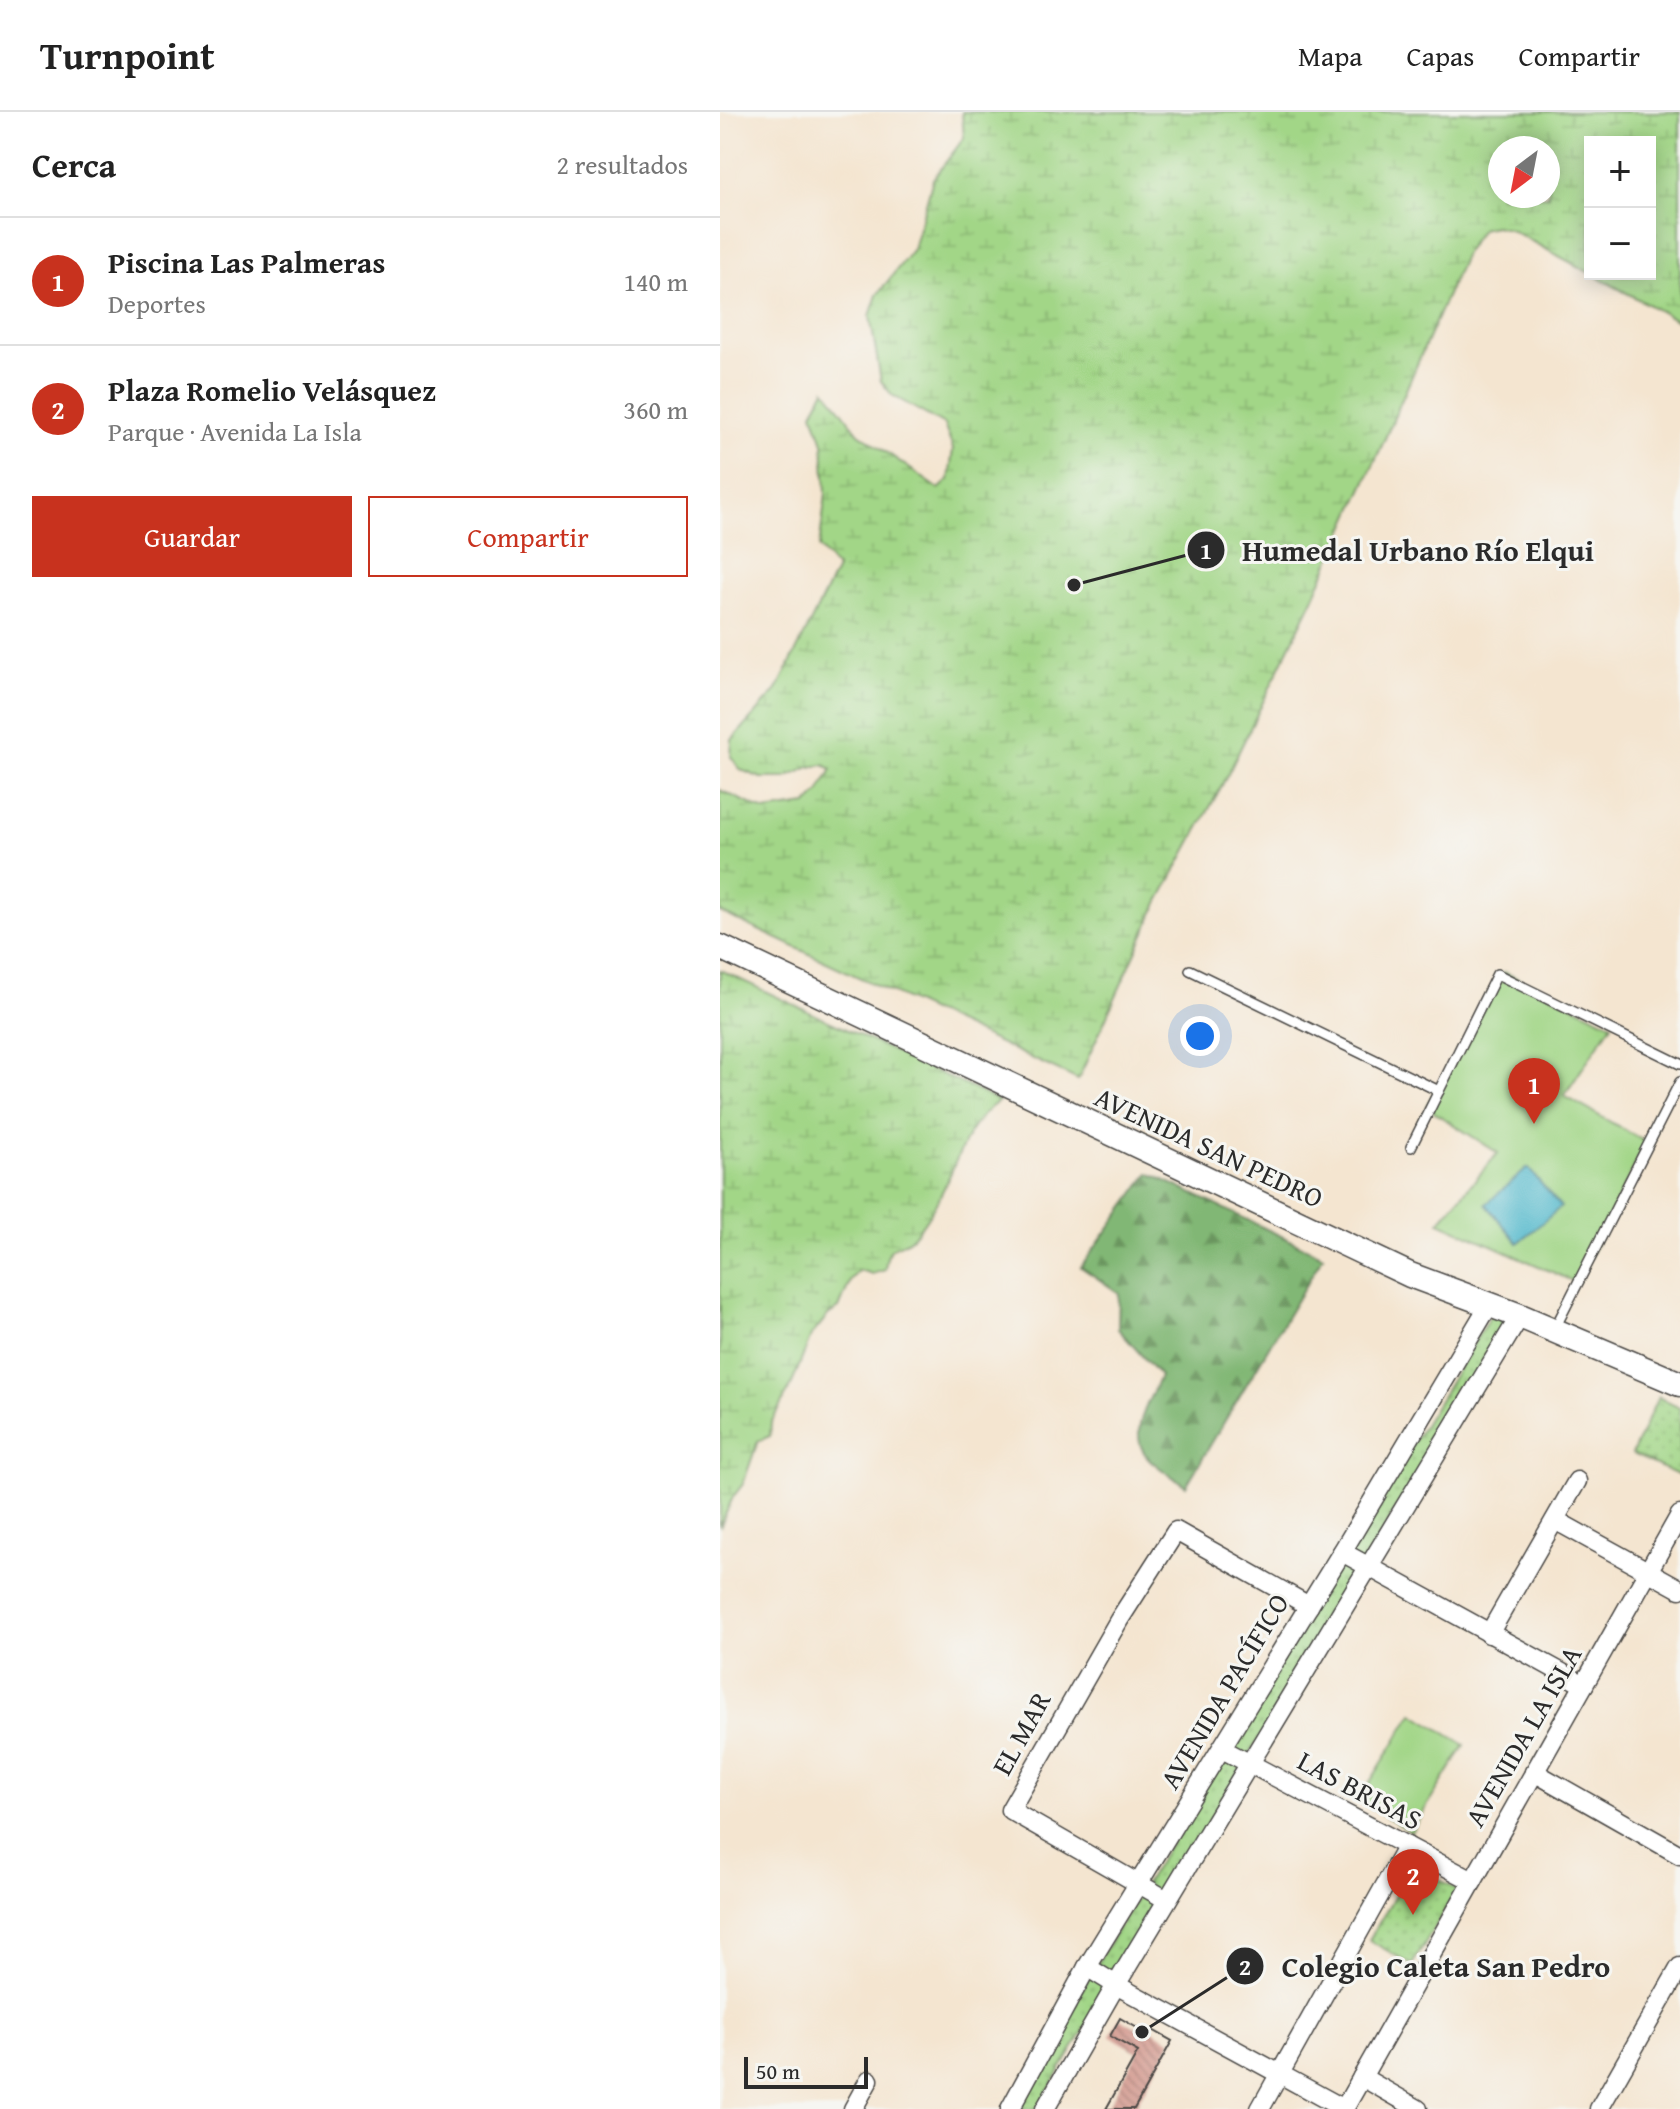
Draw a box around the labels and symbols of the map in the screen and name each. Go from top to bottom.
north arrow [1488,136,1560,208]
callout: Humedal Urbano Río Elqui [1186,523,1610,577]
text: Humedal Urbano Río Elqui [1242,528,1594,572]
text: 1 [1200,533,1212,568]
your location [1180,1016,1220,1056]
pin: 1 [1508,1058,1560,1124]
street label: AVENIDA SAN PEDRO [1088,1076,1330,1218]
street label: AVENIDA PACÍFICO [1149,1585,1298,1796]
street label: AVENIDA LA ISLA [1454,1637,1591,1834]
street label: EL MAR [981,1683,1061,1782]
street label: LAS BRISAS [1291,1740,1430,1839]
pin: 2 [1387,1849,1439,1915]
callout: Colegio Caleta San Pedro [1225,1939,1626,1993]
text: Colegio Caleta San Pedro [1282,1944,1610,1988]
text: 2 [1239,1949,1251,1984]
scale bar [744,2053,868,2089]

